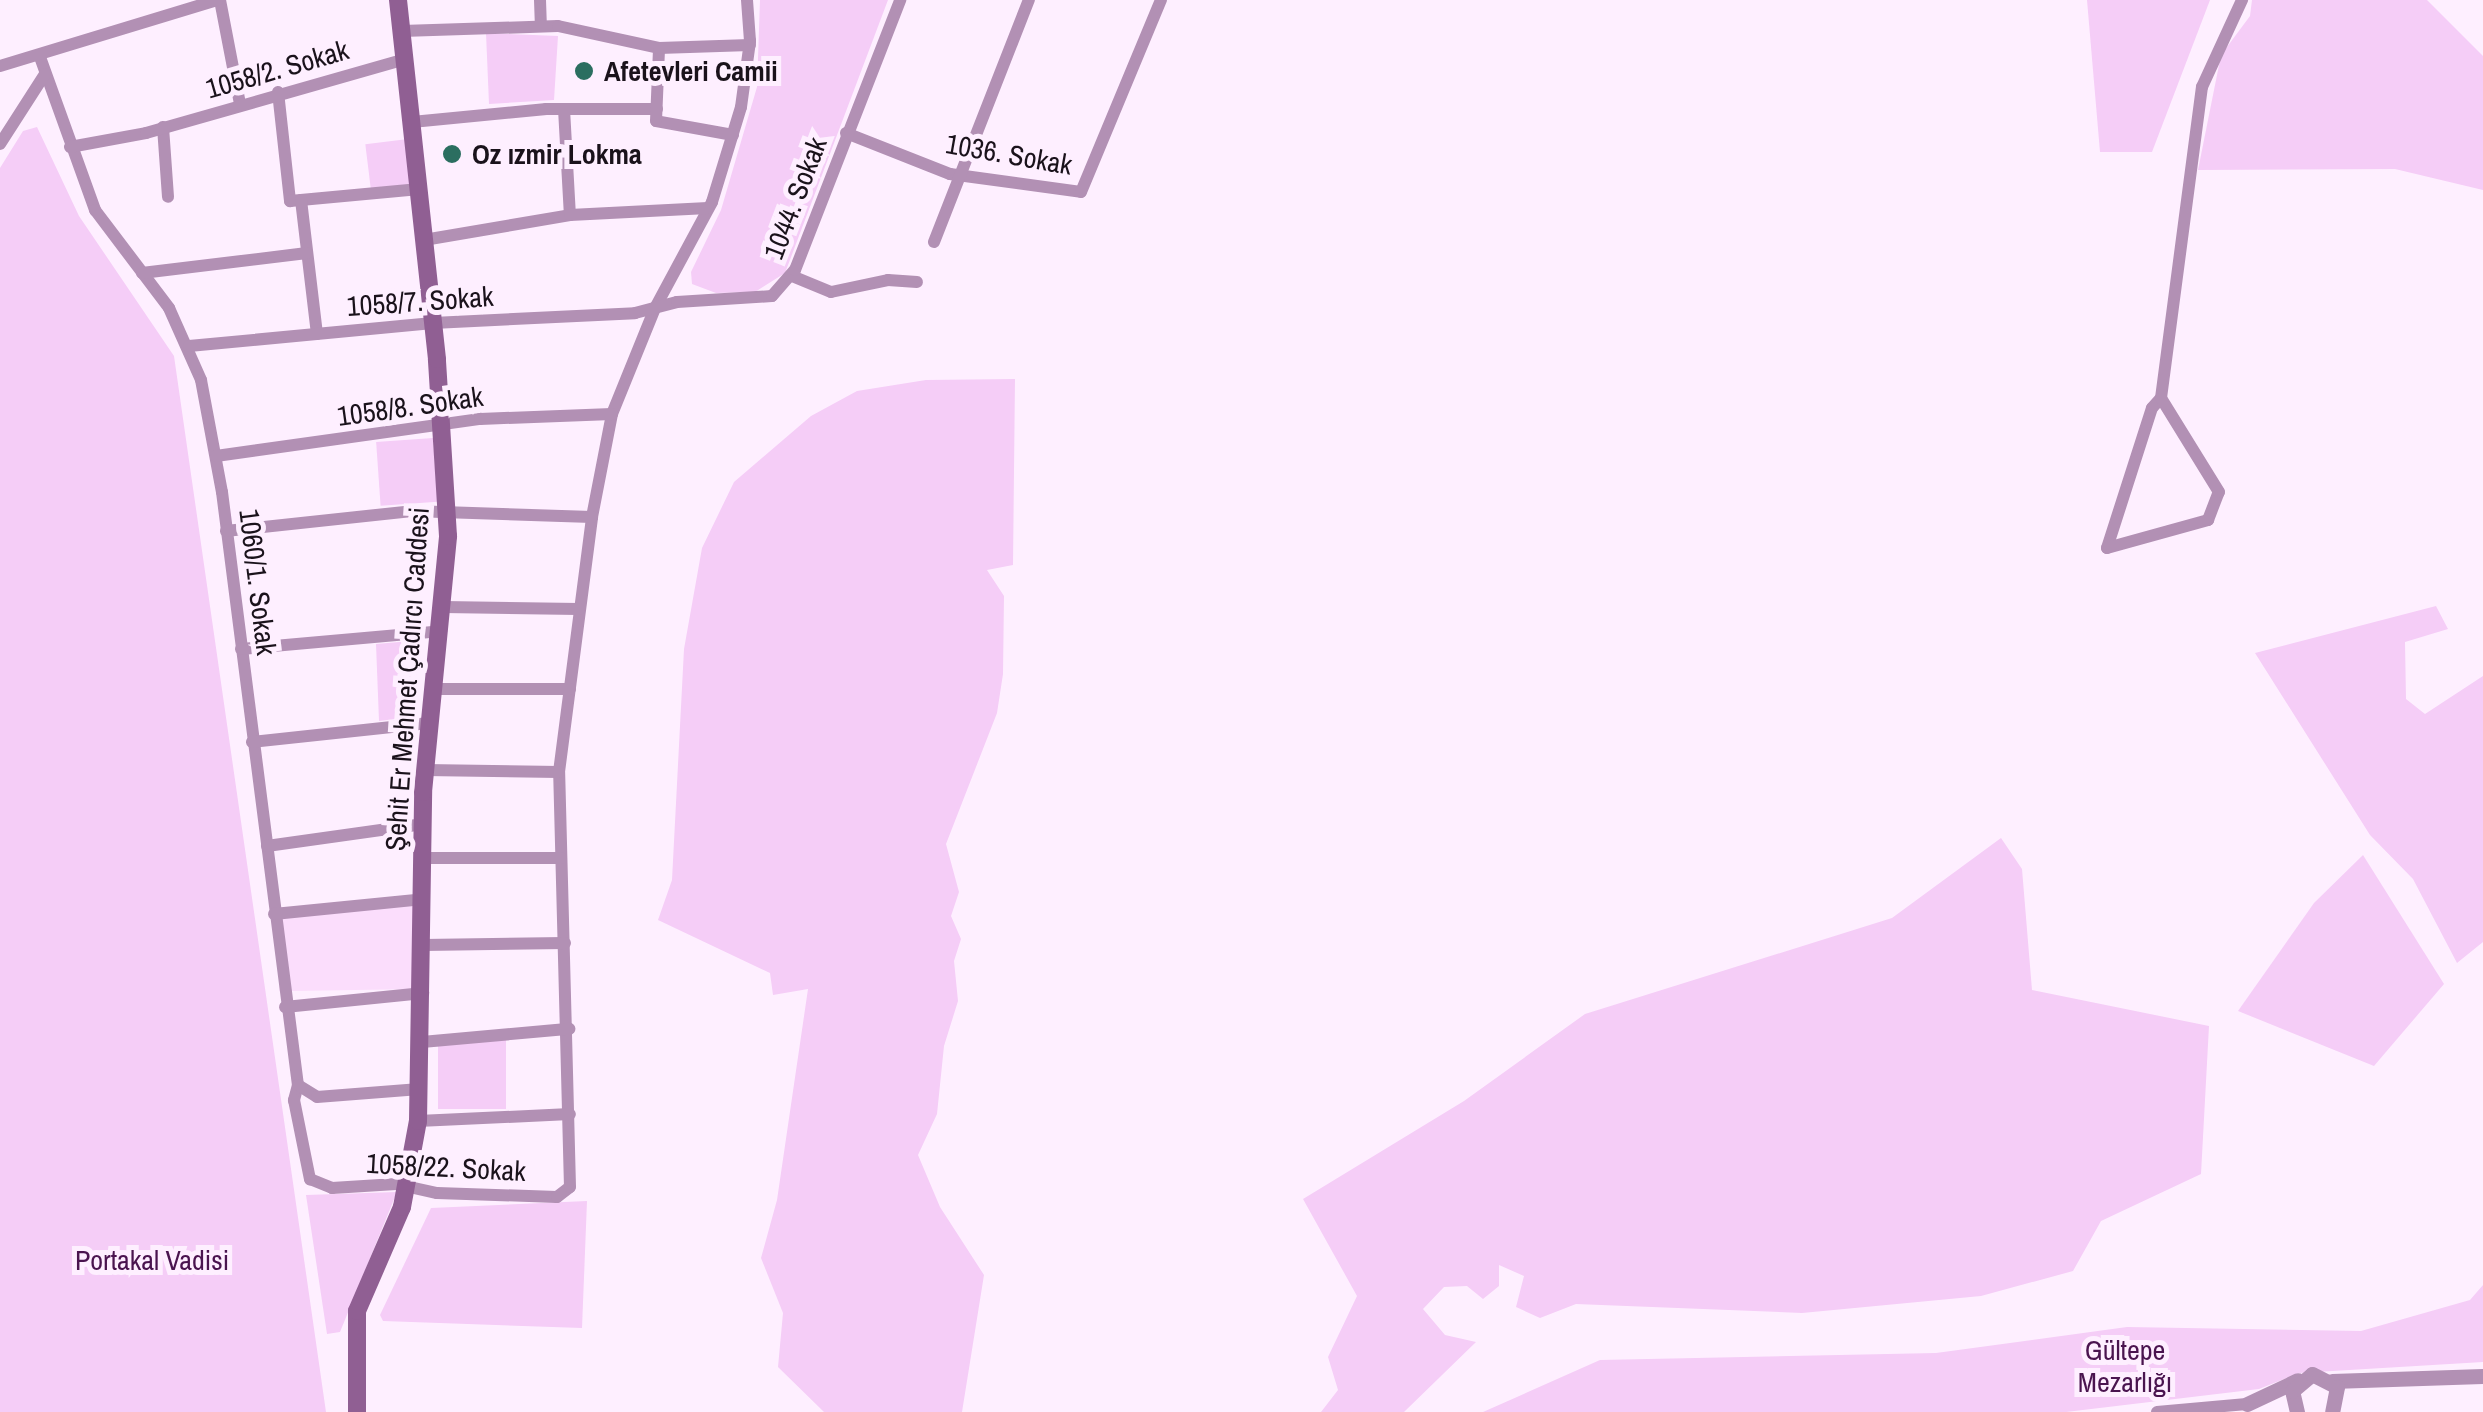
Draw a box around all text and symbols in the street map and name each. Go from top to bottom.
street label: 1058/2. Sokak [202,33,352,105]
place label: Afetevleri Camii [604,54,778,88]
marker: Afetevleri Camii [573,60,595,82]
street label: 1036. Sokak [943,126,1075,182]
street label: 1044. Sokak [756,132,834,264]
place label: Oz ızmir Lokma [472,137,642,171]
marker: Oz ızmir Lokma [441,143,463,165]
street label: 1058/7. Sokak [346,279,494,323]
street label: 1058/8. Sokak [335,379,485,433]
street label: Şehit Er Mehmet Çadırcı Caddesi [378,506,436,852]
street label: 1060/1. Sokak [232,507,284,657]
street label: 1058/22. Sokak [365,1146,527,1188]
park label: Portakal Vadisi [75,1243,229,1277]
park label: Gültepe Mezarlığı [2078,1333,2172,1399]

